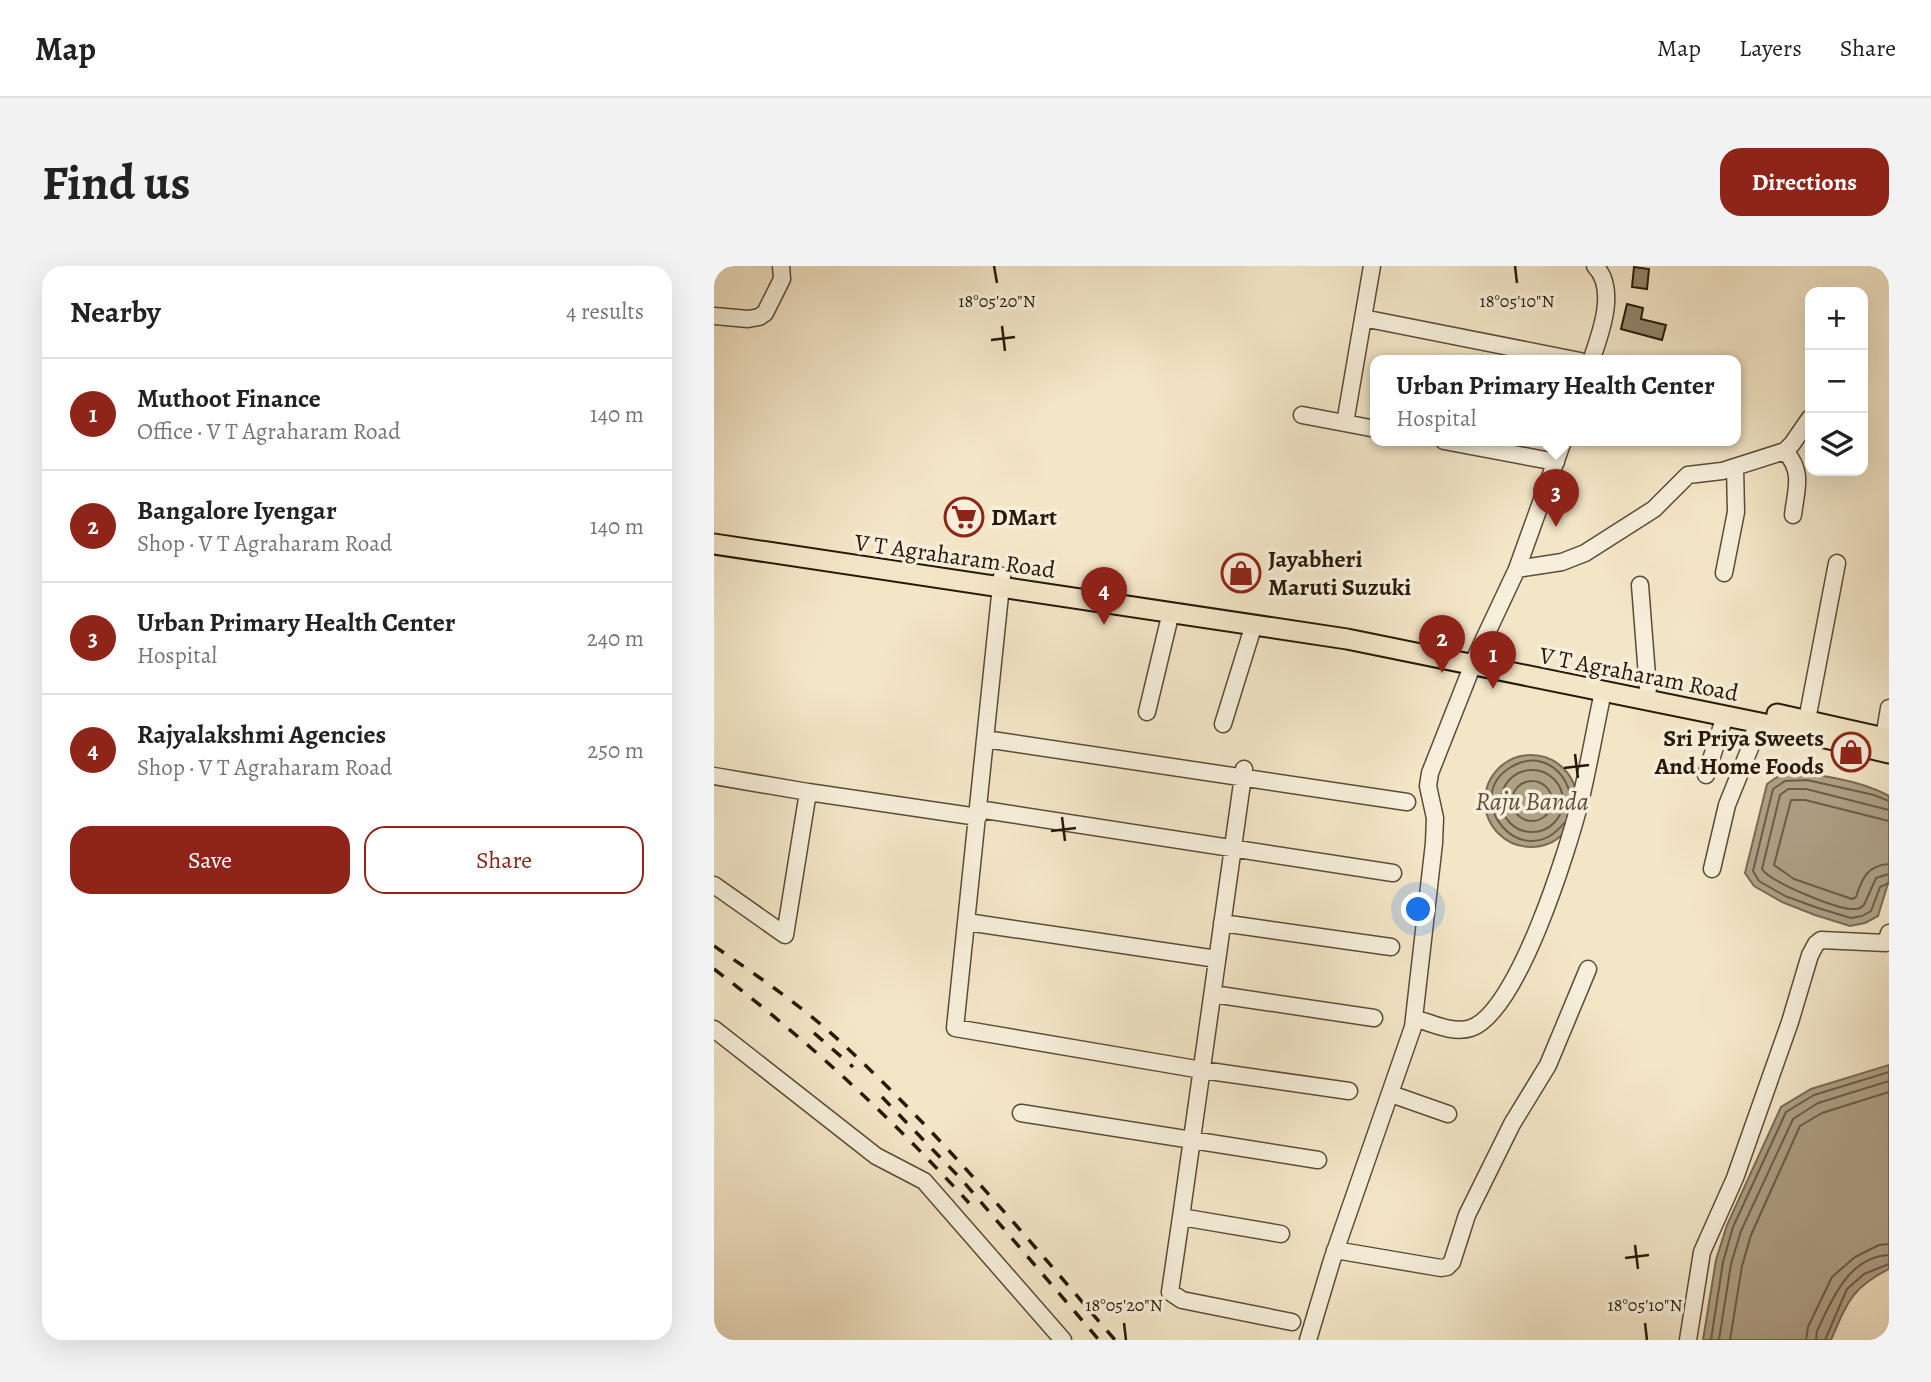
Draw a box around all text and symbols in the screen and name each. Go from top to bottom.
text: Map [35,26,96,71]
text: Map [1657,32,1701,64]
text: Layers [1739,32,1802,64]
text: Share [1840,32,1896,64]
button: Directions [1720,148,1889,216]
text: Find us [42,149,190,216]
map controls [1805,287,1868,476]
button: + [1805,287,1868,350]
text: 18°05'20"N [958,289,1036,313]
text: 18°05'10"N [1480,289,1554,313]
text: Nearby [70,292,161,332]
text: 4 results [566,296,644,327]
button: − [1805,350,1868,413]
popup [1370,355,1741,446]
text: Urban Primary Health Center [1396,368,1715,403]
text: Muthoot Finance [137,381,321,416]
text: 1 [89,399,97,430]
text: 140 m [590,399,644,430]
text: Hospital [1396,403,1476,434]
button: layers [1805,413,1868,476]
text: Office · V T Agraharam Road [137,416,401,447]
pin: 3 [1533,469,1579,527]
text: Bangalore Iyengar [137,493,337,528]
supermarket icon: DMart [943,496,985,538]
place label: DMart [991,501,1057,533]
text: 2 [87,511,99,542]
text: 140 m [590,511,644,542]
street label: V T Agraharam Road [852,526,1057,586]
text: Shop · V T Agraharam Road [137,528,392,559]
place label: Jayabheri Maruti Suzuki [1268,543,1411,603]
shop icon: Jayabheri Maruti Suzuki [1220,552,1262,594]
pin: 4 [1081,567,1127,625]
text: Urban Primary Health Center [137,605,456,640]
pin: 2 [1419,615,1465,673]
text: 3 [88,623,98,654]
text: 240 m [587,623,644,654]
pin: 1 [1470,631,1516,689]
street label: V T Agraharam Road [1536,639,1741,709]
text: Hospital [137,640,217,671]
text: Rajyalakshmi Agencies [137,717,386,752]
place label: Sri Priya Sweets And Home Foods [1654,722,1824,782]
shop icon: Sri Priya Sweets And Home Foods [1830,731,1872,773]
text: 4 [88,735,98,766]
text: 250 m [587,735,644,766]
text: Shop · V T Agraharam Road [137,752,392,783]
water label: Raju Banda [1475,784,1589,819]
button: Save [70,826,350,894]
button: Share [364,826,644,894]
your location [1401,892,1435,926]
text: 18°05'20"N [1085,1293,1163,1317]
text: 18°05'10"N [1608,1293,1682,1317]

